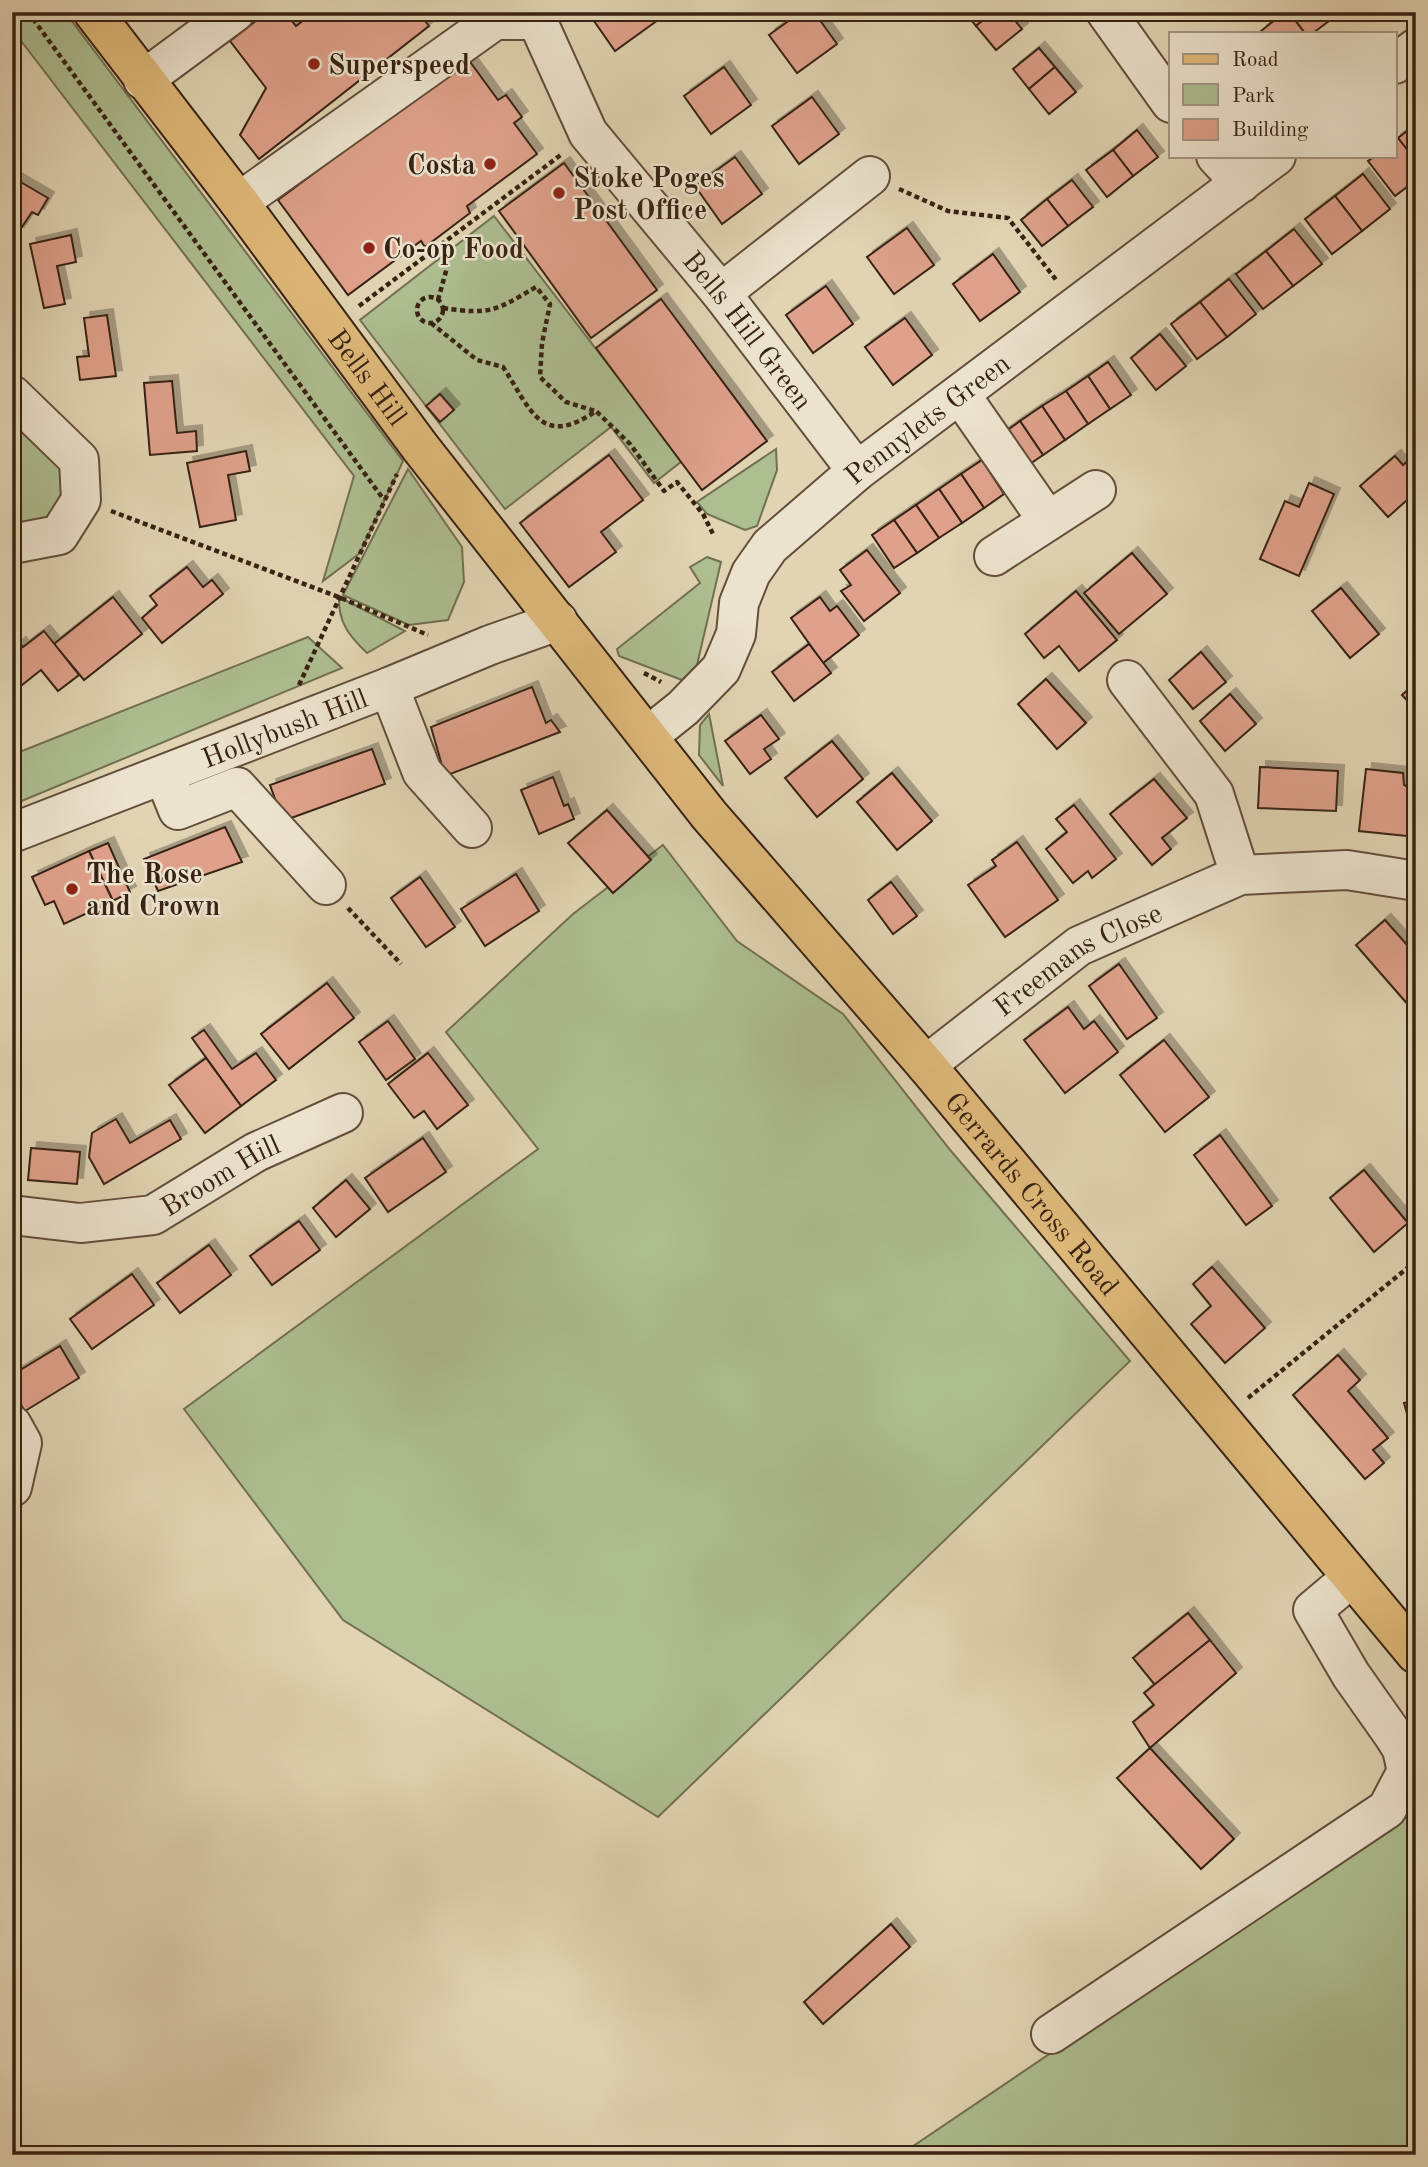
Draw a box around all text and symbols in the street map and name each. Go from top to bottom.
legend [1169,32,1396,158]
text: Road [1232,50,1279,71]
place label: Superspeed [328,53,470,81]
marker: Superspeed [306,56,322,72]
text: Park [1232,86,1275,107]
text: Building [1232,120,1309,141]
place label: Costa [407,153,476,181]
marker: Costa [482,156,498,172]
place label: Stoke Poges Post Office [573,166,724,226]
marker: Stoke Poges Post Office [551,185,567,201]
place label: Co-op Food [383,237,524,265]
marker: Co-op Food [361,240,377,256]
street label: Bells Hill Green [676,247,816,416]
street label: Bells Hill [321,325,410,432]
street label: Pennylets Green [841,350,1016,492]
street label: Hollybush Hill [199,686,372,775]
place label: The Rose and Crown [86,862,220,922]
marker: The Rose and Crown [64,881,80,897]
street label: Freemans Close [990,900,1167,1023]
street label: Gerrards Cross Road [938,1088,1123,1302]
street label: Broom Hill [157,1132,285,1224]

